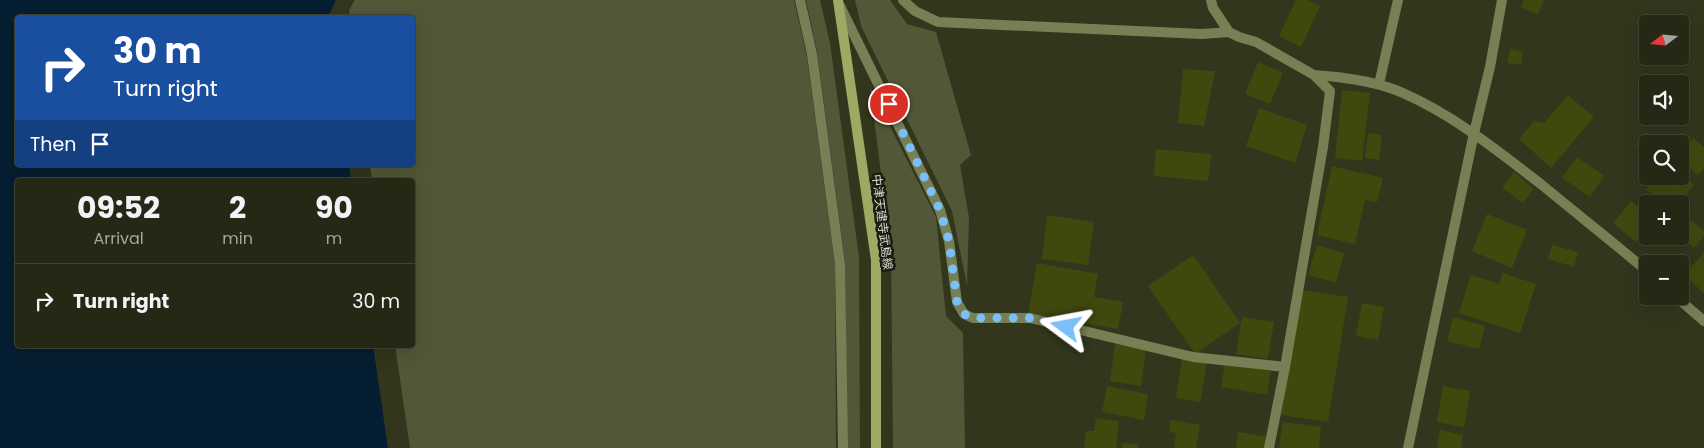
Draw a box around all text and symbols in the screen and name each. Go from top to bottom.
north arrow [1639,15,1689,65]
map controls [1639,15,1689,305]
text: 30 m [113,26,201,75]
icon: right [30,35,95,100]
text: Turn right [113,73,218,104]
button: sound [1639,75,1689,125]
pin [868,83,910,125]
icon: arrive [875,90,903,118]
icon: arrive [86,130,114,158]
text: Then [30,131,76,158]
button: search [1639,135,1689,185]
street label: 中津天建寺武島線 [868,173,897,271]
text: 09:52 [77,186,160,229]
text: 2 [229,186,246,229]
text: 90 [315,186,353,229]
button: + [1639,195,1689,245]
text: Arrival [93,227,144,250]
text: min [222,227,253,250]
text: m [326,227,342,250]
button: − [1639,255,1689,305]
icon: right [30,287,58,315]
text: Turn right [73,288,169,315]
text: 30 m [352,288,400,315]
position arrow [1039,300,1091,352]

